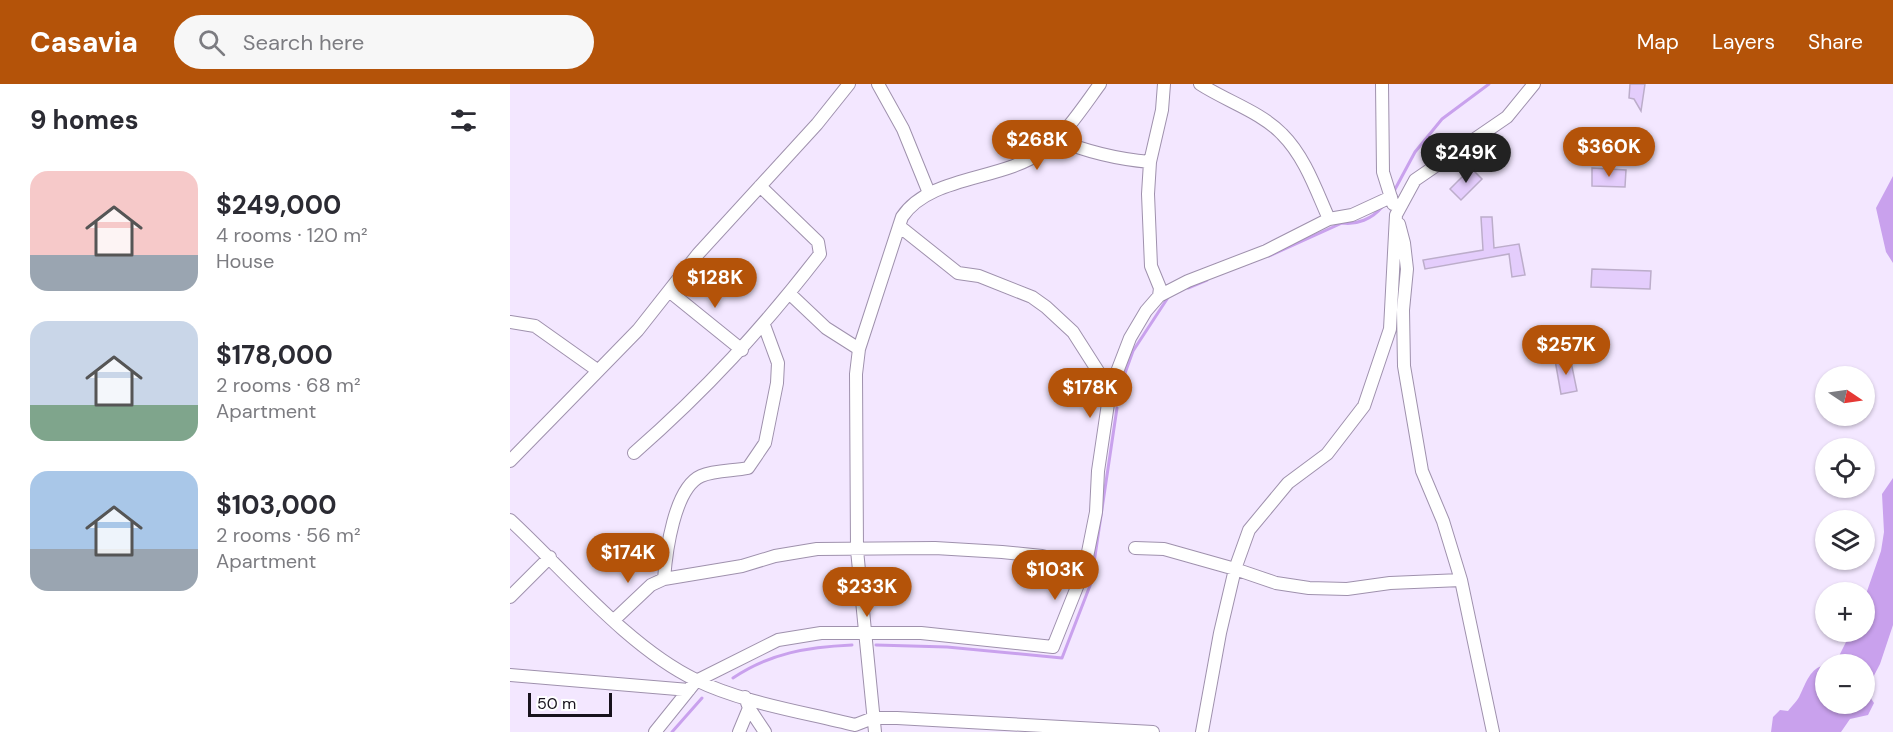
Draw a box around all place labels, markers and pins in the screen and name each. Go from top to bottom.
pin: $268K [995,120,1079,171]
pin: $360K [1567,127,1651,178]
pin: $249K [1424,133,1508,184]
pin: $128K [673,258,757,309]
pin: $257K [1524,325,1608,376]
pin: $178K [1048,368,1132,419]
pin: $174K [586,533,670,584]
pin: $103K [1013,550,1097,601]
pin: $233K [825,567,909,618]

